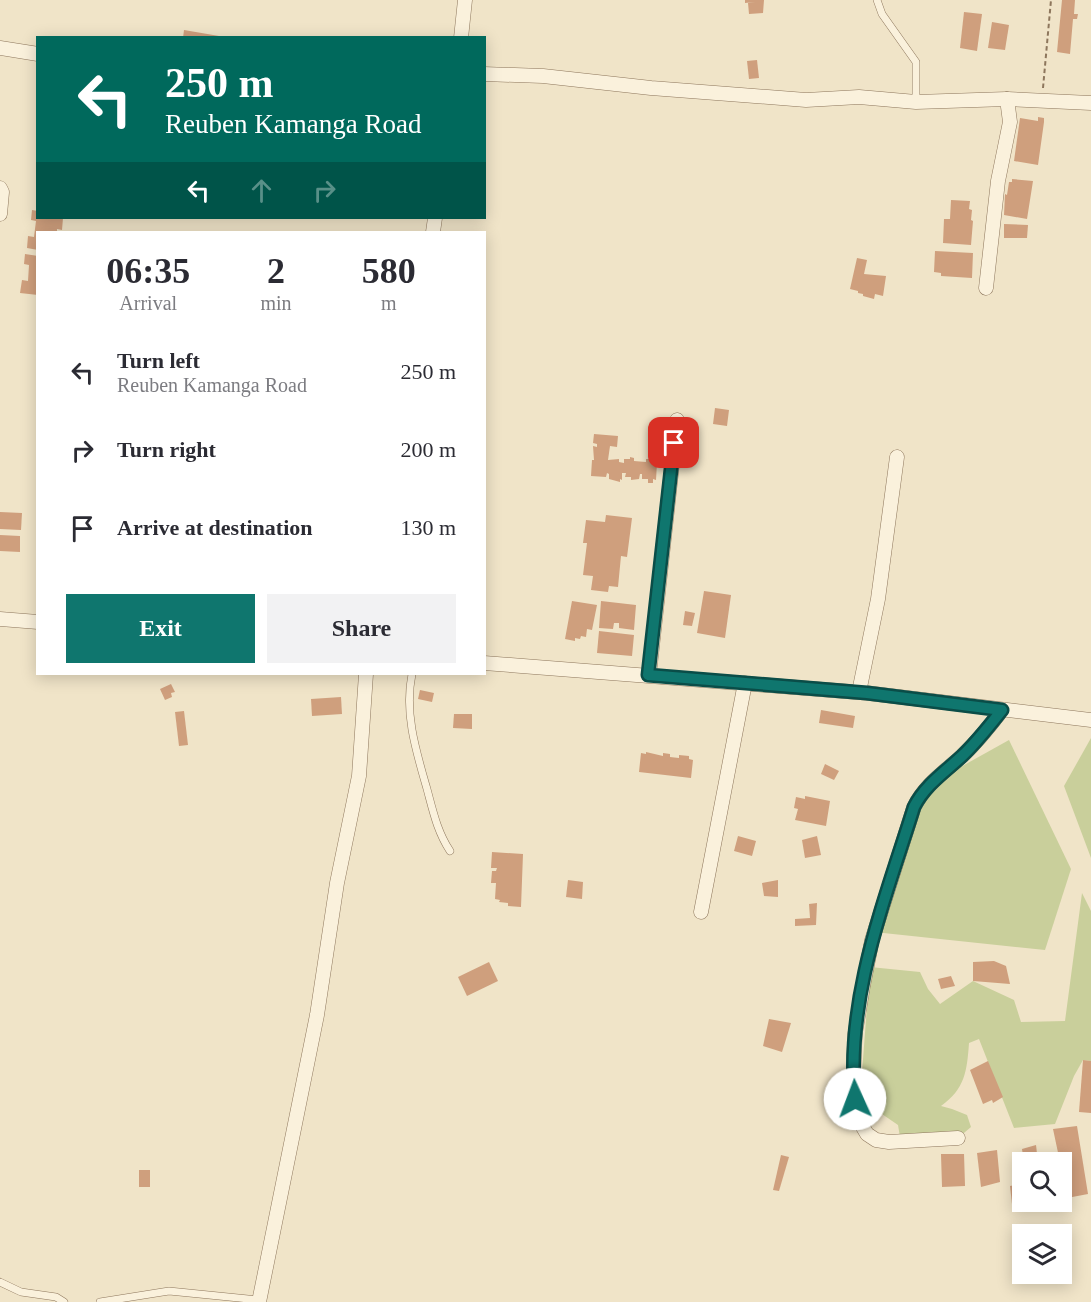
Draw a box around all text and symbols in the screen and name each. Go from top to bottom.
icon: left [66,60,144,138]
text: 250 m [165,60,274,106]
text: Reuben Kamanga Road [165,109,421,139]
icon: left [182,174,215,207]
icon: ahead [245,174,278,207]
icon: right [308,174,341,207]
text: 06:35 [106,251,190,291]
text: 2 [267,251,285,291]
text: 580 [362,251,416,291]
text: Arrival [119,292,177,314]
text: min [260,292,292,314]
text: m [381,292,397,314]
text: Turn left [117,348,200,373]
icon: left [66,356,99,389]
text: 250 m [400,359,456,384]
text: Reuben Kamanga Road [117,374,307,396]
pin [648,417,699,468]
icon: arrive [657,426,690,459]
icon: right [66,434,99,467]
text: Turn right [117,437,216,462]
text: 200 m [400,437,456,462]
icon: arrive [66,512,99,545]
text: Arrive at destination [117,515,313,540]
text: 130 m [400,515,456,540]
button: Exit [66,594,255,663]
button: Share [267,594,456,663]
position arrow [823,1067,887,1131]
map controls [1012,1152,1072,1284]
button: search [1012,1152,1072,1212]
button: layers [1012,1224,1072,1284]

